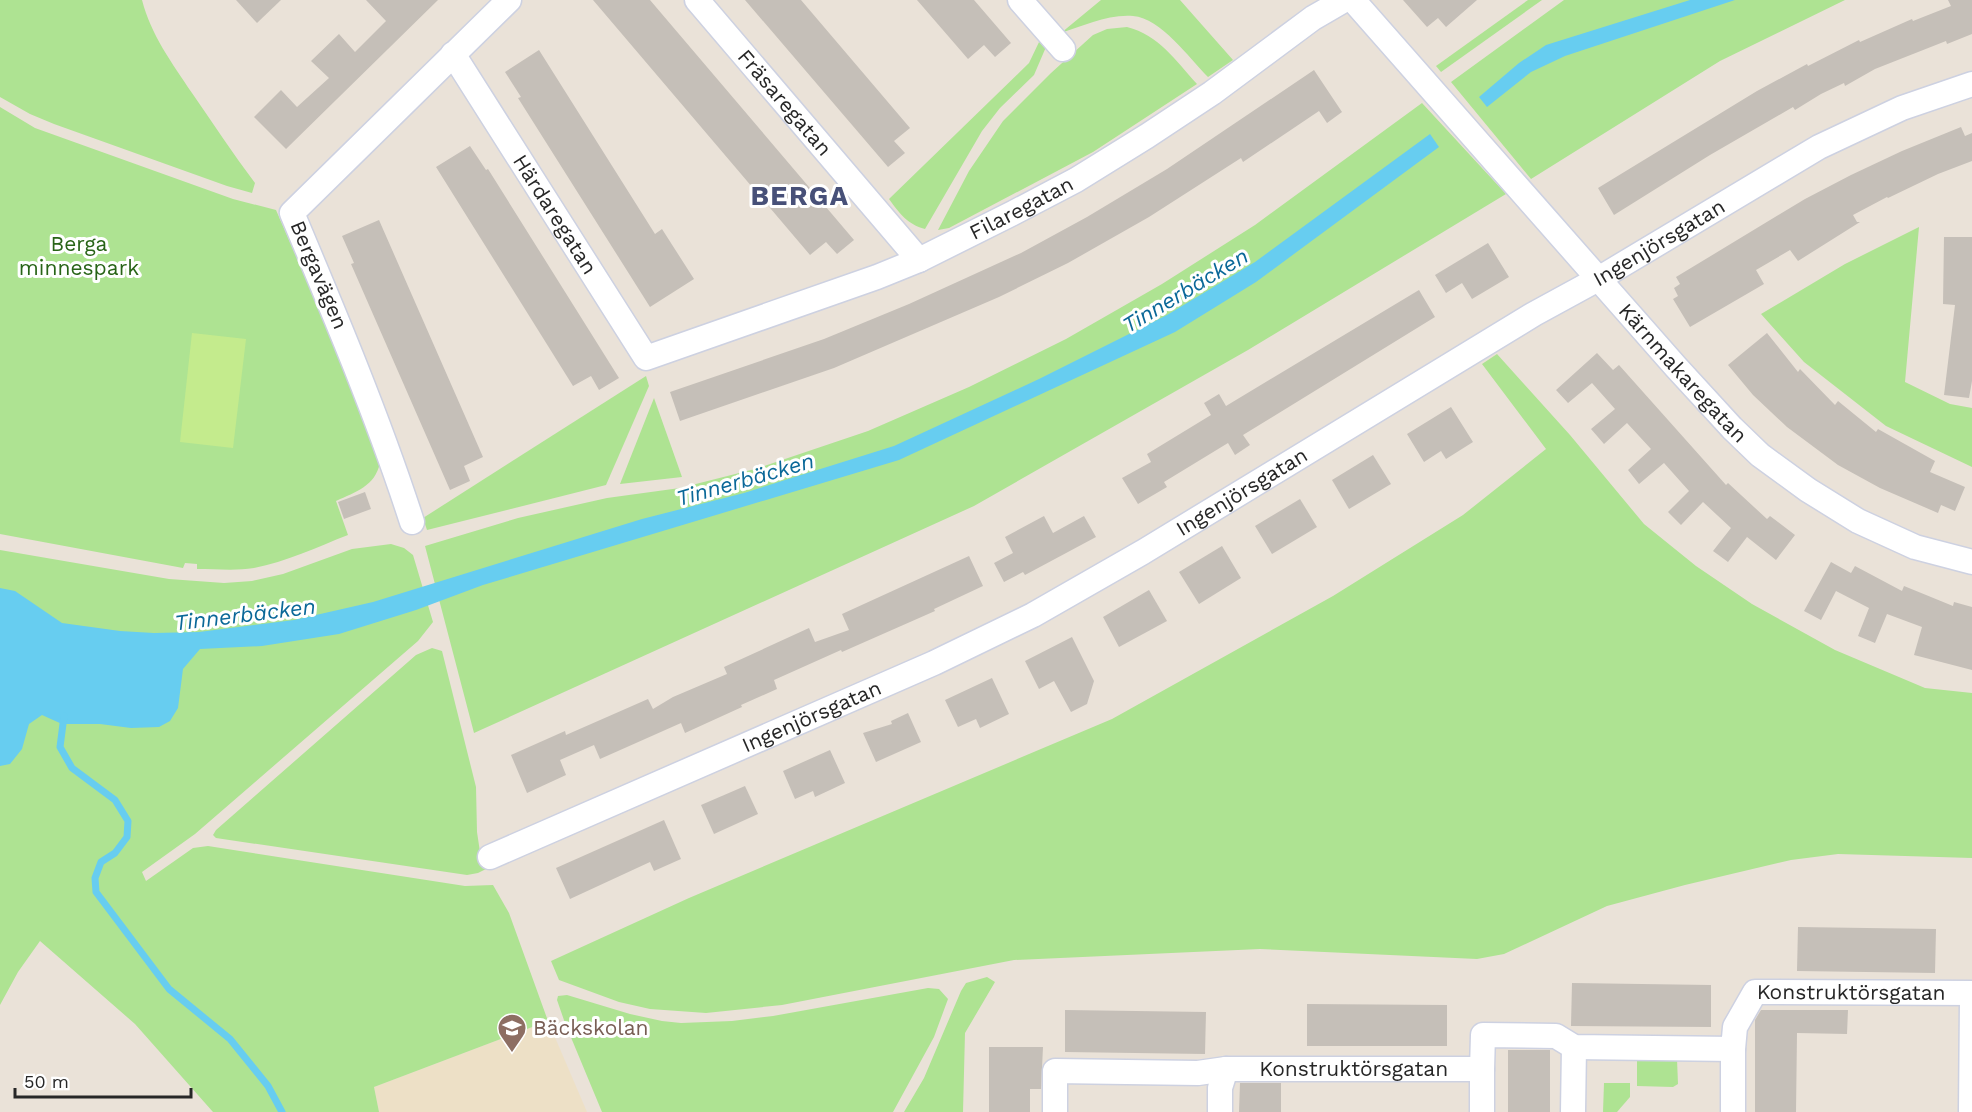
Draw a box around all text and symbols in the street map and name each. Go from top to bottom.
street label: Fräsaregatan [733,44,837,161]
street label: Härdaregatan [508,150,603,279]
street label: Filaregatan [965,171,1077,245]
district label: BERGA [750,180,850,212]
street label: Ingenjörsgatan [1589,193,1729,291]
street label: Bergavägen [285,217,354,333]
park label: Berga minnespark [19,231,139,280]
water label: Tinnerbäcken [1118,243,1253,338]
street label: Kärnmakaregatan [1614,298,1752,448]
street label: Ingenjörsgatan [1171,442,1312,541]
water label: Tinnerbäcken [673,448,817,511]
water label: Tinnerbäcken [173,593,317,636]
street label: Ingenjörsgatan [738,675,885,757]
street label: Konstruktörsgatan [1757,979,1946,1005]
school or university icon: Bäckskolan [496,1012,528,1054]
place label: Bäckskolan [533,1015,649,1040]
street label: Konstruktörsgatan [1259,1056,1448,1081]
scale bar [15,1061,190,1099]
text: 50 m [24,1071,69,1092]

